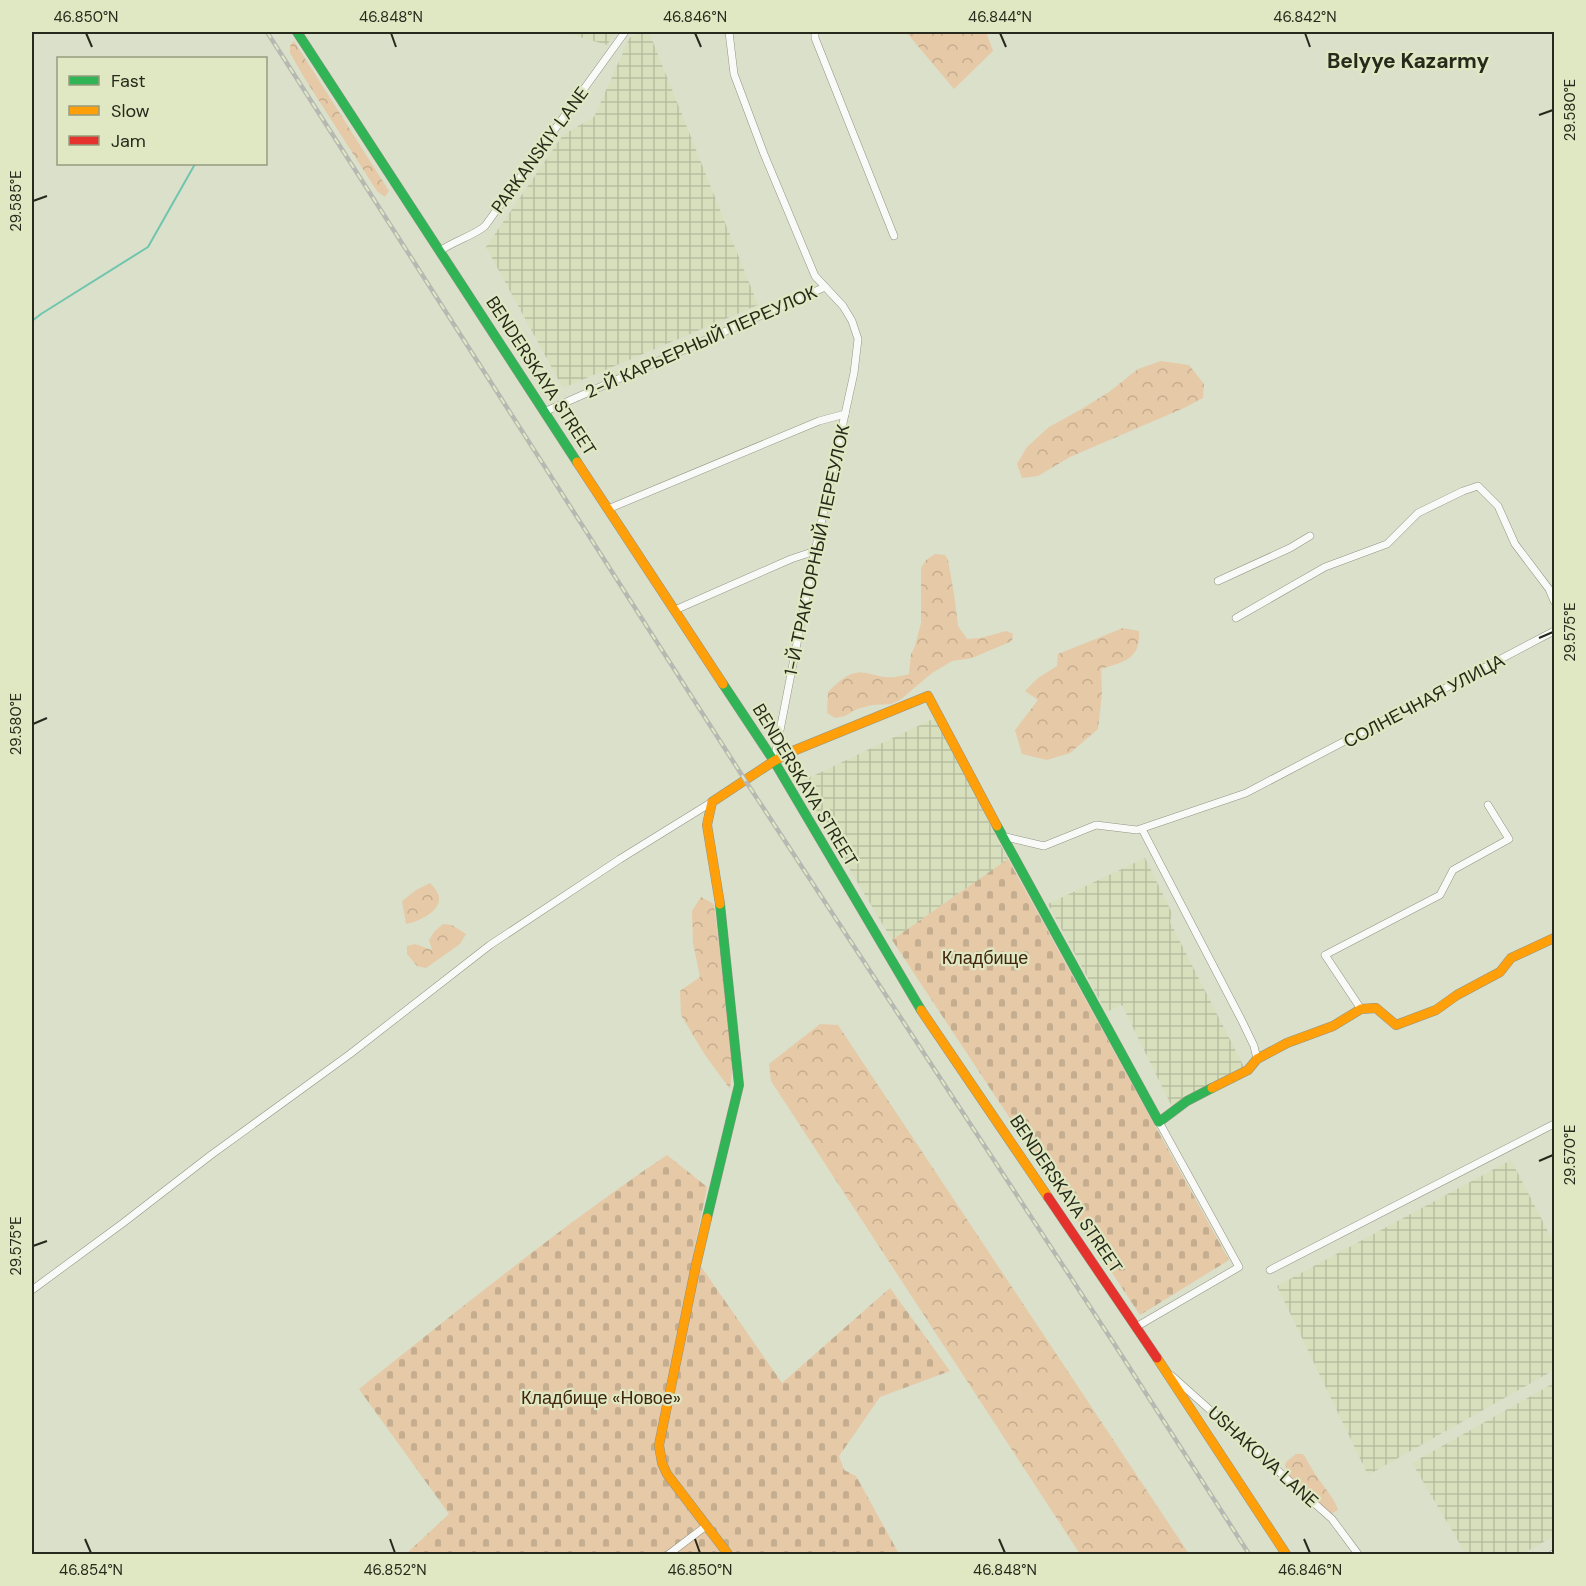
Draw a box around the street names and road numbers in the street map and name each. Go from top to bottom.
street label: PARKANSKIY LANE [486,82,594,218]
street label: 2-Й КАРЬЕРНЫЙ ПЕРЕУЛОК [582,280,821,404]
street label: BENDERSKAYA STREET [480,292,602,460]
street label: 1-Й ТРАКТОРНЫЙ ПЕРЕУЛОК [779,422,855,678]
street label: СОЛНЕЧНАЯ УЛИЦА [1339,648,1509,754]
street label: BENDERSKAYA STREET [747,699,863,871]
street label: BENDERSKAYA STREET [1004,1110,1128,1278]
street label: USHAKOVA LANE [1203,1401,1323,1513]

